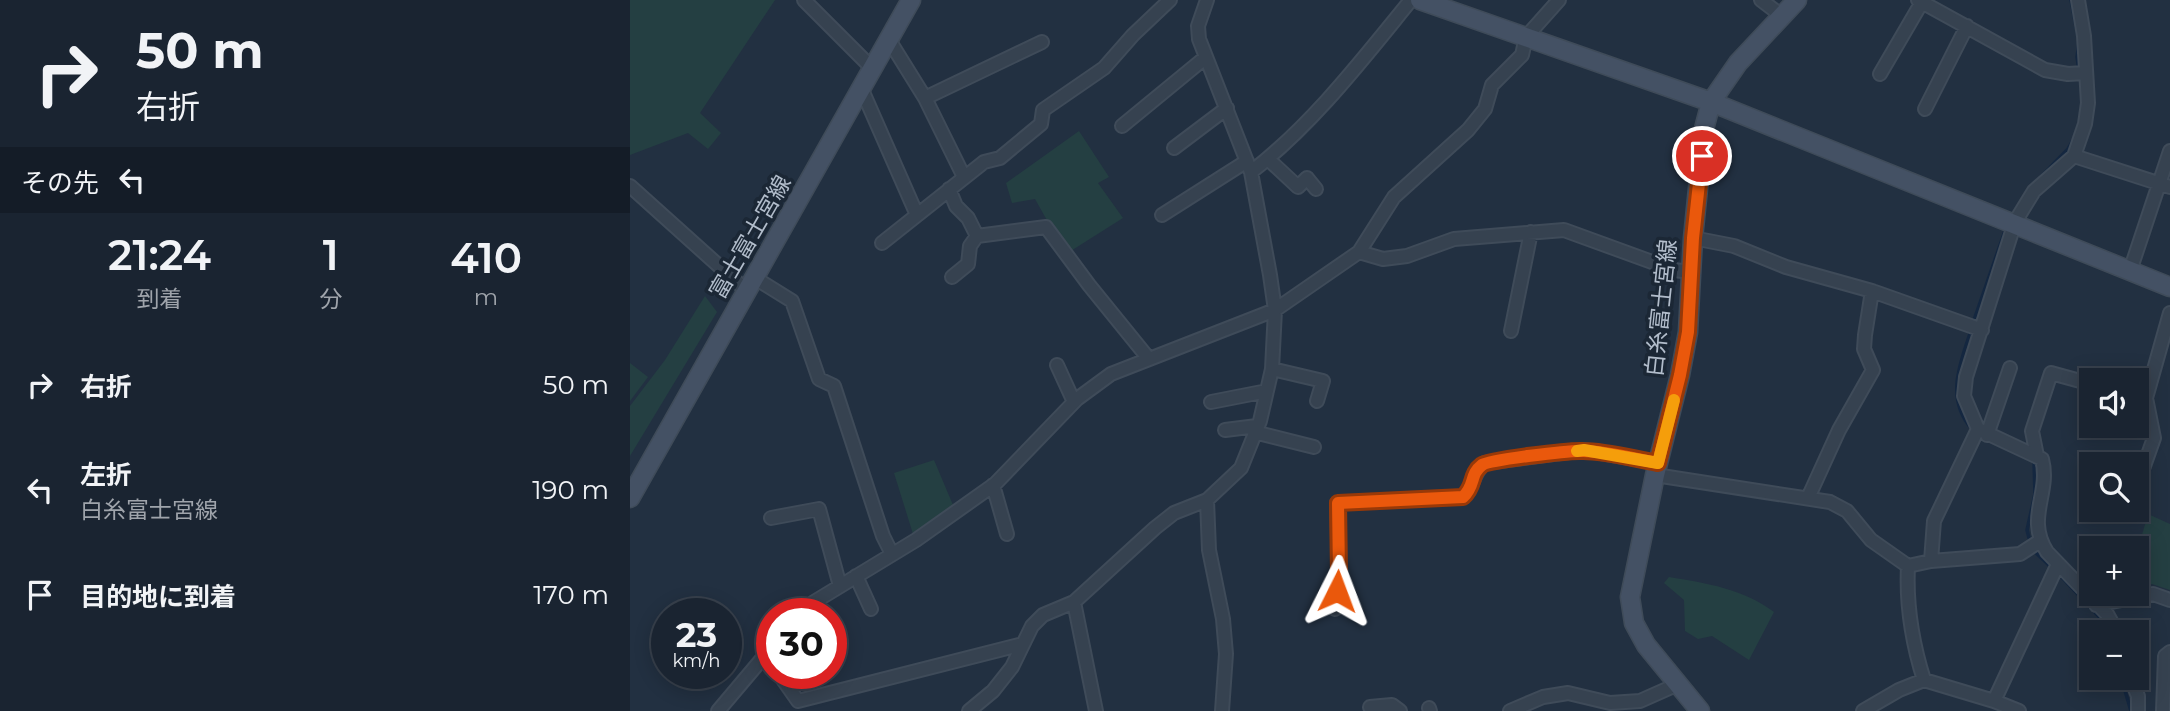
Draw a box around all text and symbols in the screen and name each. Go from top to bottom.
text: 50 m [136,21,264,80]
icon: right [21,28,112,119]
text: 右折 [136,87,200,126]
pin [1672,126,1732,186]
icon: arrive [1683,137,1721,175]
icon: left [113,161,151,199]
text: その先 [21,167,99,199]
street label: 富士富士宮線 [703,170,797,304]
text: 21:24 [108,229,211,281]
text: 1 [323,229,339,281]
text: 410 [450,232,522,284]
street label: 白糸富士宮線 [1640,238,1682,378]
text: m [474,283,498,311]
text: 到着 [137,285,183,313]
text: 分 [319,285,342,313]
icon: right [21,366,59,404]
map controls [2079,368,2149,690]
button: sound [2079,368,2149,438]
text: 50 m [543,369,609,401]
text: 右折 [80,371,132,403]
button: search [2079,452,2149,522]
text: 左折 [80,459,132,491]
icon: left [21,471,59,509]
text: 190 m [532,474,609,506]
text: 白糸富士宮線 [80,496,218,524]
button: + [2079,536,2149,606]
position arrow [1300,554,1374,628]
icon: arrive [21,576,59,614]
text: 170 m [533,579,609,611]
text: 目的地に到着 [80,581,236,613]
speed limit sign: 30 [756,598,847,689]
text: 23 [676,613,717,656]
button: − [2079,620,2149,690]
text: km/h [672,650,721,672]

